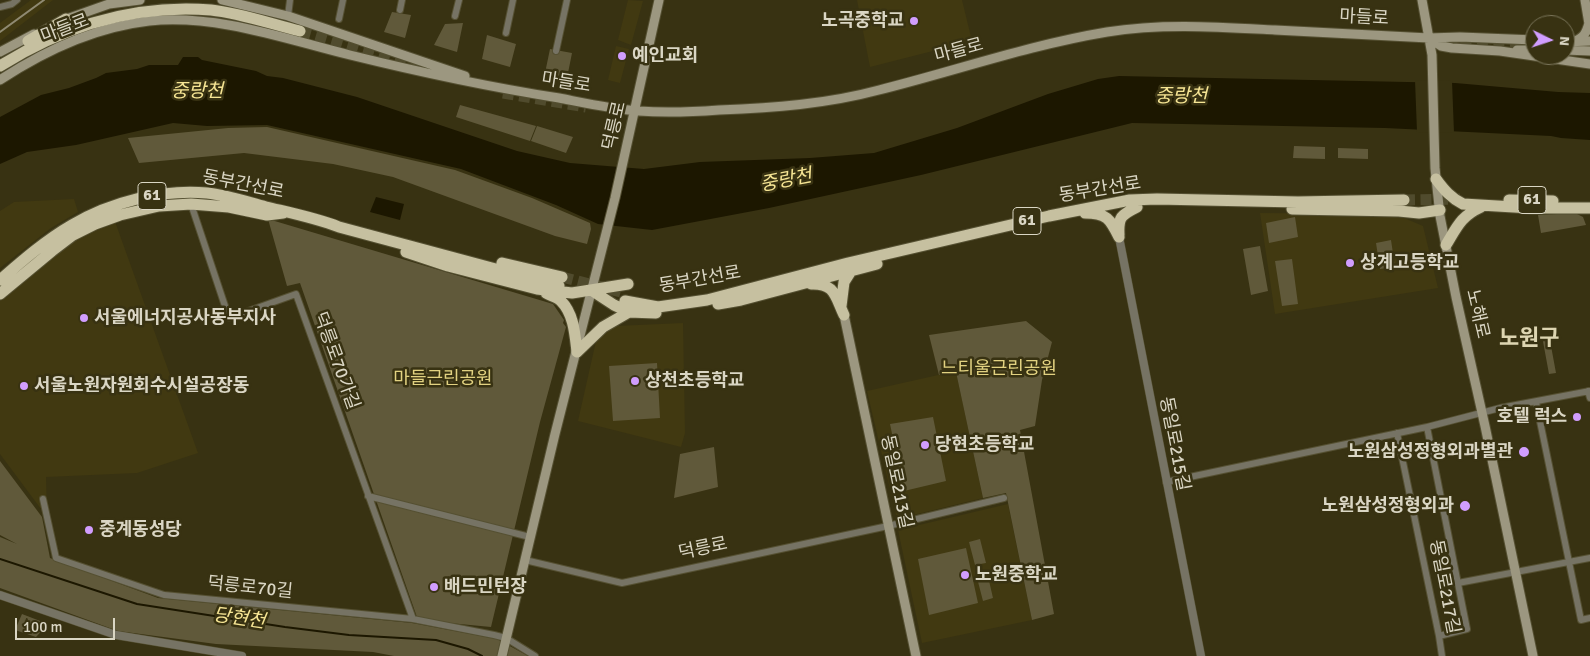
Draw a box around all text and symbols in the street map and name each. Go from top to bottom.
street label: 마들로 [1339,6,1389,30]
street label: 마들로 [38,10,92,48]
place label: 노곡중학교 [821,10,904,32]
marker: 노곡중학교 [908,15,920,27]
north arrow [1525,15,1575,65]
street label: 마들로 [932,34,986,68]
text: N [1556,36,1573,46]
place label: 예인교회 [632,45,698,67]
marker: 예인교회 [616,50,628,62]
street label: 마들로 [540,68,592,98]
water label: 중랑천 [171,81,223,103]
water label: 중랑천 [1155,86,1207,108]
street label: 덕릉로 [599,99,631,153]
water label: 중랑천 [758,165,814,197]
street label: 동부간선로 [200,166,286,204]
street label: 동부간선로 [1057,173,1143,207]
road number: 61 [138,182,166,210]
road number: 61 [1518,186,1546,214]
road number: 61 [1013,208,1041,235]
place label: 상계고등학교 [1360,252,1459,274]
marker: 상계고등학교 [1344,257,1356,269]
street label: 동부간선로 [657,262,743,298]
street label: 노해로 [1461,287,1493,341]
place label: 서울에너지공사동부지사 [94,307,276,329]
street label: 덕릉로70가길 [308,309,364,413]
marker: 서울에너지공사동부지사 [78,312,90,324]
district label: 노원구 [1499,326,1559,352]
park label: 느티울근린공원 [941,358,1057,380]
park label: 마들근린공원 [393,368,493,390]
place label: 상천초등학교 [645,370,744,392]
place label: 서울노원자원회수시설공장동 [34,375,249,397]
marker: 상천초등학교 [629,375,641,387]
marker: 서울노원자원회수시설공장동 [18,380,30,392]
street label: 동일로215길 [1154,395,1194,493]
place label: 호텔 럭스 [1497,406,1567,428]
marker: 호텔 럭스 [1571,411,1583,423]
street label: 동일로213길 [876,433,916,531]
place label: 당현초등학교 [935,434,1034,456]
marker: 당현초등학교 [919,439,931,451]
place label: 노원삼성정형외과별관 [1347,441,1513,463]
marker: 노원삼성정형외과별관 [1517,445,1531,459]
place label: 노원삼성정형외과 [1322,495,1454,517]
marker: 노원삼성정형외과 [1458,499,1472,513]
place label: 중계동성당 [99,519,182,541]
marker: 중계동성당 [83,524,95,536]
street label: 덕릉로 [676,533,730,565]
street label: 동일로217길 [1424,538,1464,636]
place label: 노원중학교 [975,564,1058,586]
marker: 노원중학교 [959,569,971,581]
street label: 덕릉로70길 [206,573,294,603]
place label: 배드민턴장 [444,576,527,598]
marker: 배드민턴장 [428,581,440,593]
water label: 당현천 [211,604,267,634]
scale bar [18,608,118,640]
text: 100 m [23,618,63,636]

